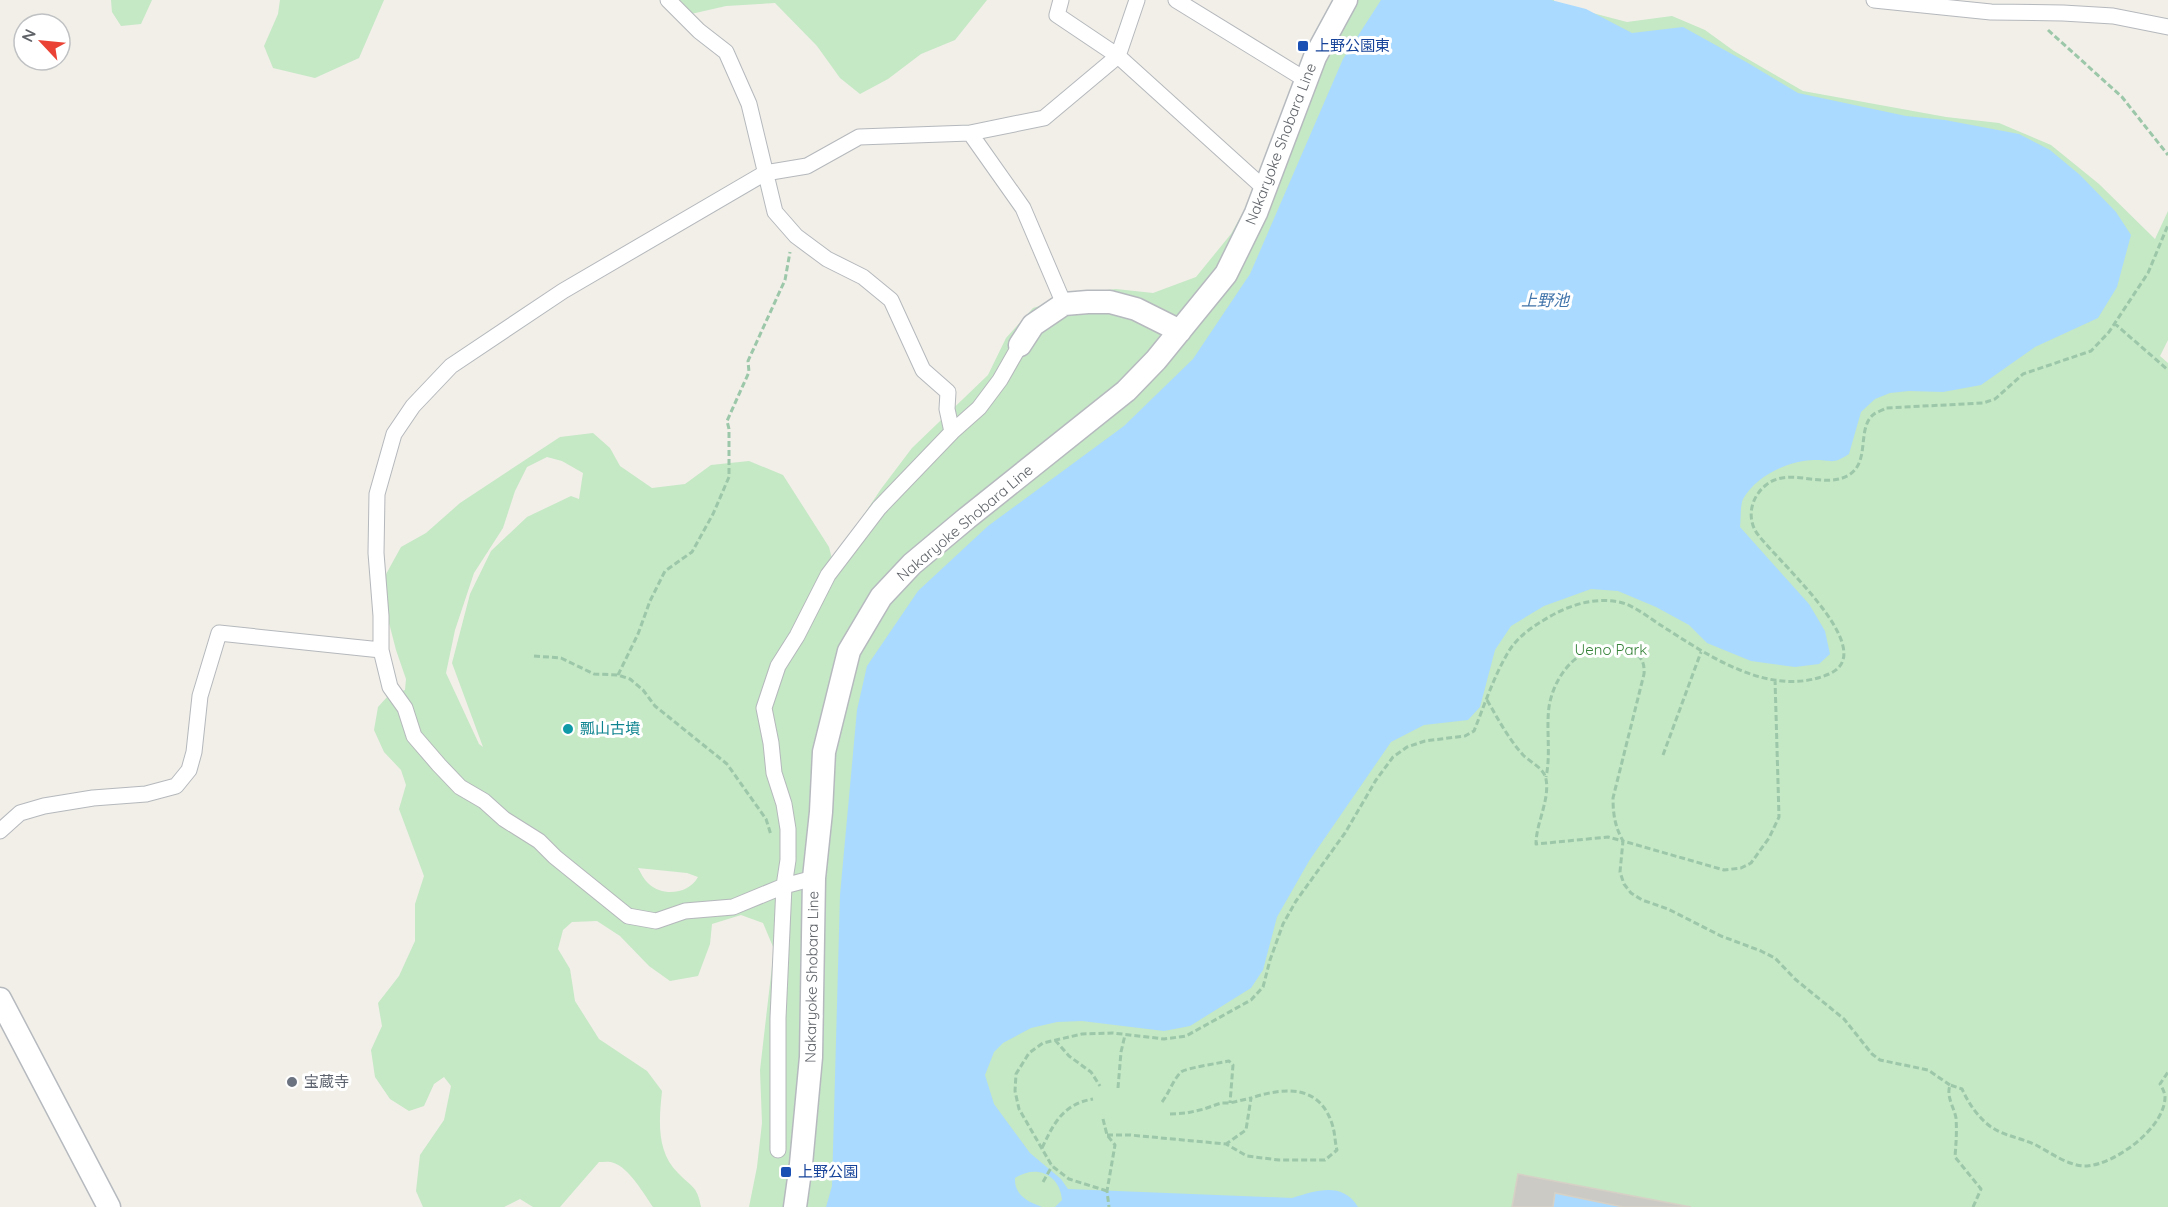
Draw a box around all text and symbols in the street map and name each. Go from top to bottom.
north arrow [12,12,72,72]
text: N [17,26,40,45]
place label: 上野公園東 [1315,36,1390,55]
marker: 上野公園東 [1296,39,1310,53]
street label: Nakaryoke Shobara Line [1241,60,1320,227]
water label: 上野池 [1521,290,1571,310]
street label: Nakaryoke Shobara Line [893,460,1037,585]
park label: Ueno Park [1575,640,1647,659]
place label: 瓢山古墳 [580,719,640,738]
marker: 瓢山古墳 [561,722,575,736]
street label: Nakaryoke Shobara Line [801,891,822,1063]
place label: 宝蔵寺 [304,1072,349,1091]
marker: 宝蔵寺 [285,1075,299,1089]
place label: 上野公園 [798,1162,858,1181]
marker: 上野公園 [779,1165,793,1179]

